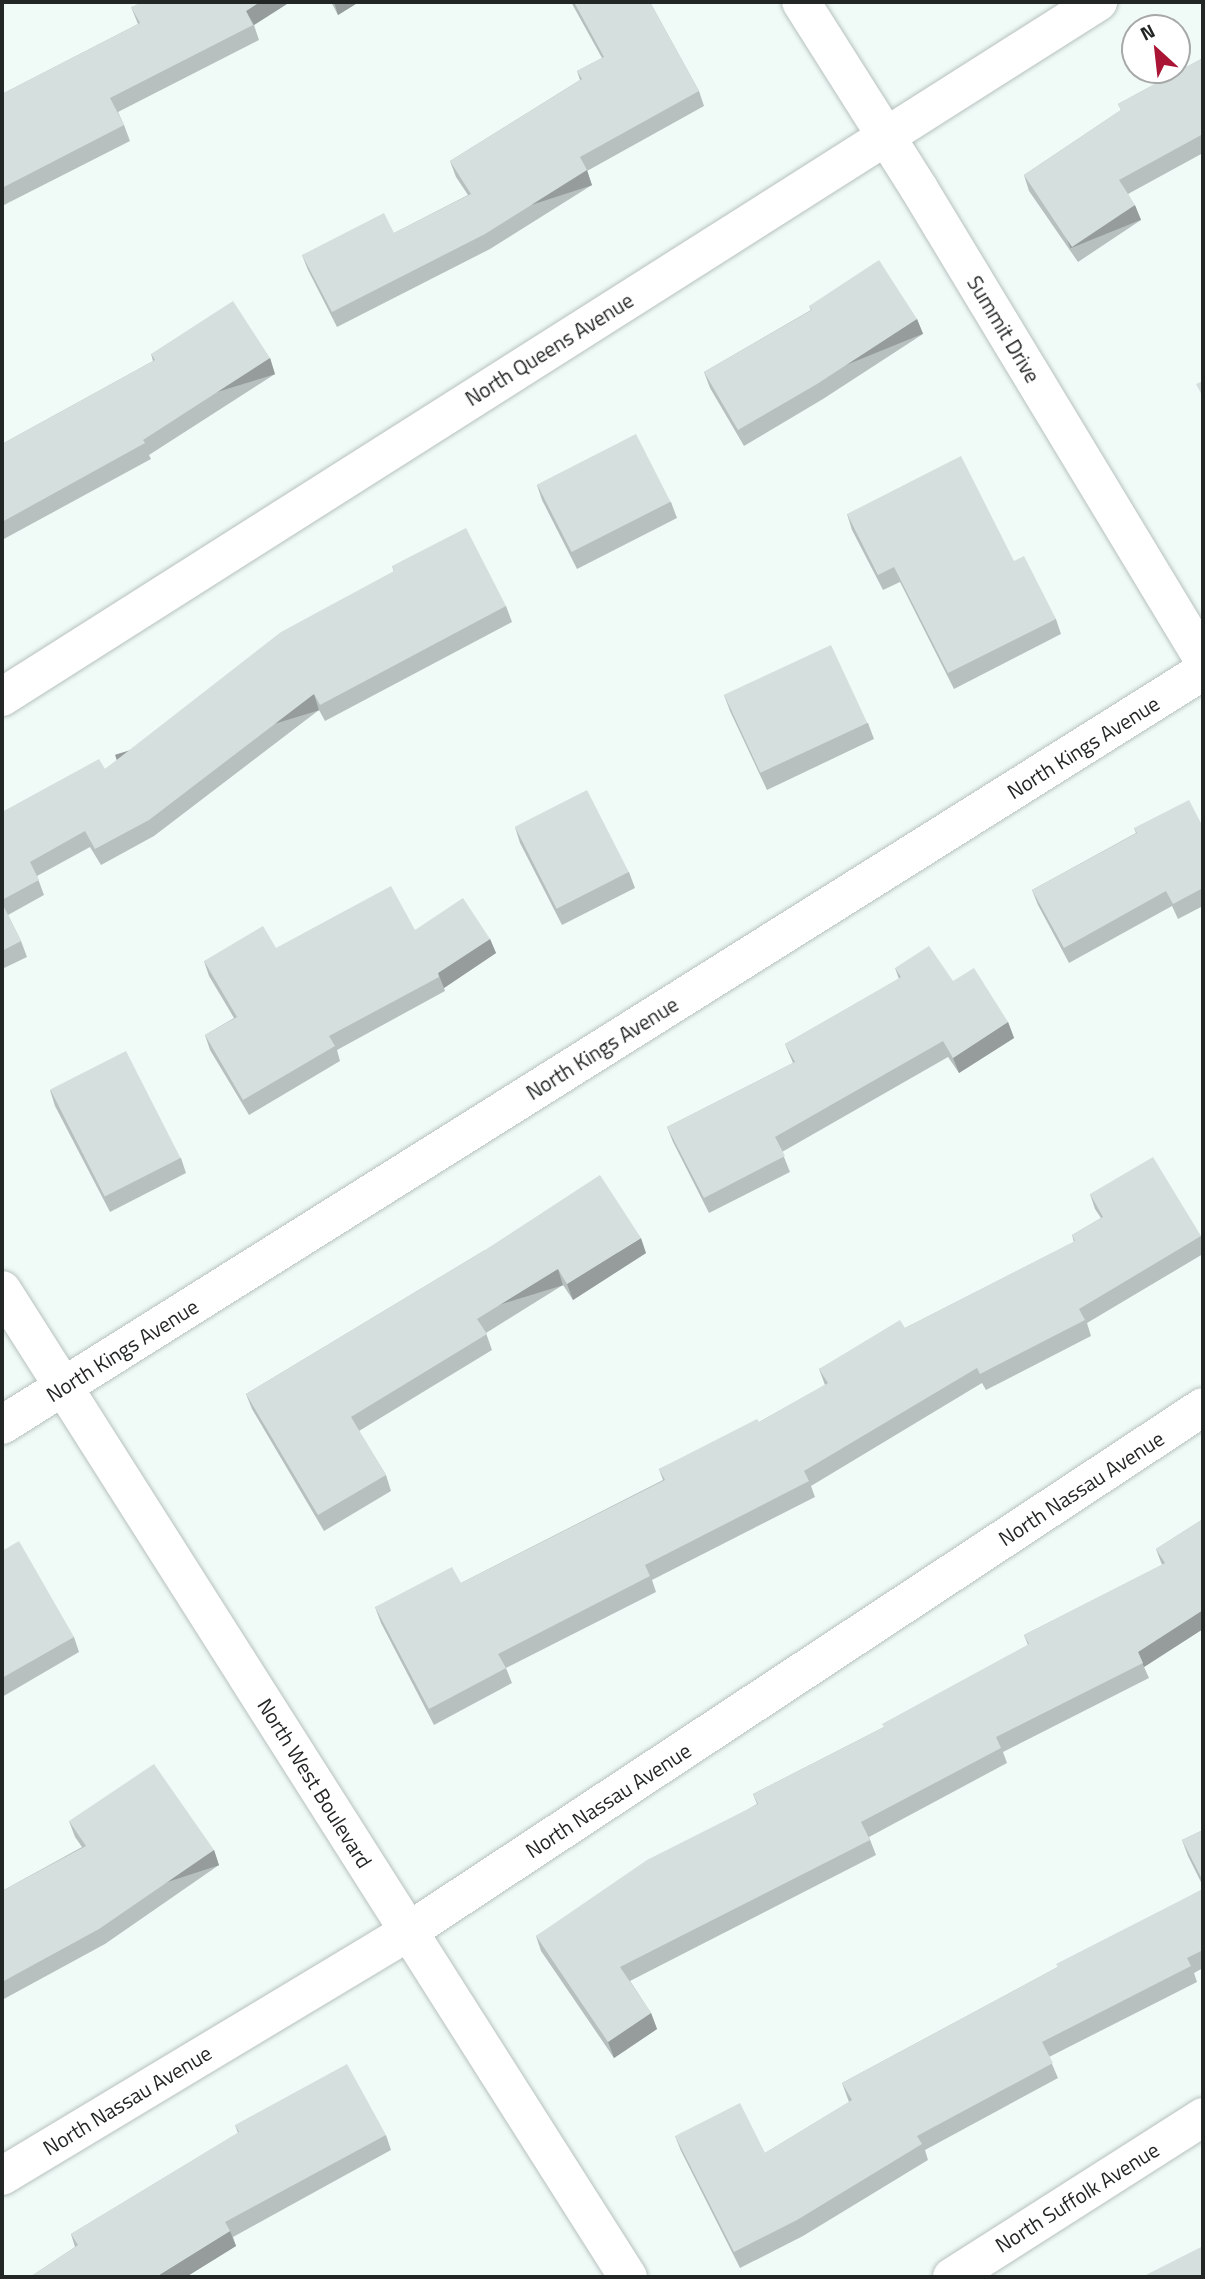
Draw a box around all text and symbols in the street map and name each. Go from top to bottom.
north arrow [1121,14,1191,84]
text: N [1135,16,1160,48]
street label: Summit Drive [962,271,1046,387]
street label: North Queens Avenue [460,287,638,411]
street label: North Kings Avenue [1002,690,1164,804]
street label: North Kings Avenue [521,991,683,1105]
street label: North Kings Avenue [41,1293,203,1407]
street label: North Nassau Avenue [994,1425,1168,1551]
street label: North West Boulevard [253,1694,377,1872]
street label: North Nassau Avenue [521,1737,695,1863]
street label: North Nassau Avenue [38,2040,216,2160]
street label: North Suffolk Avenue [990,2136,1164,2258]

